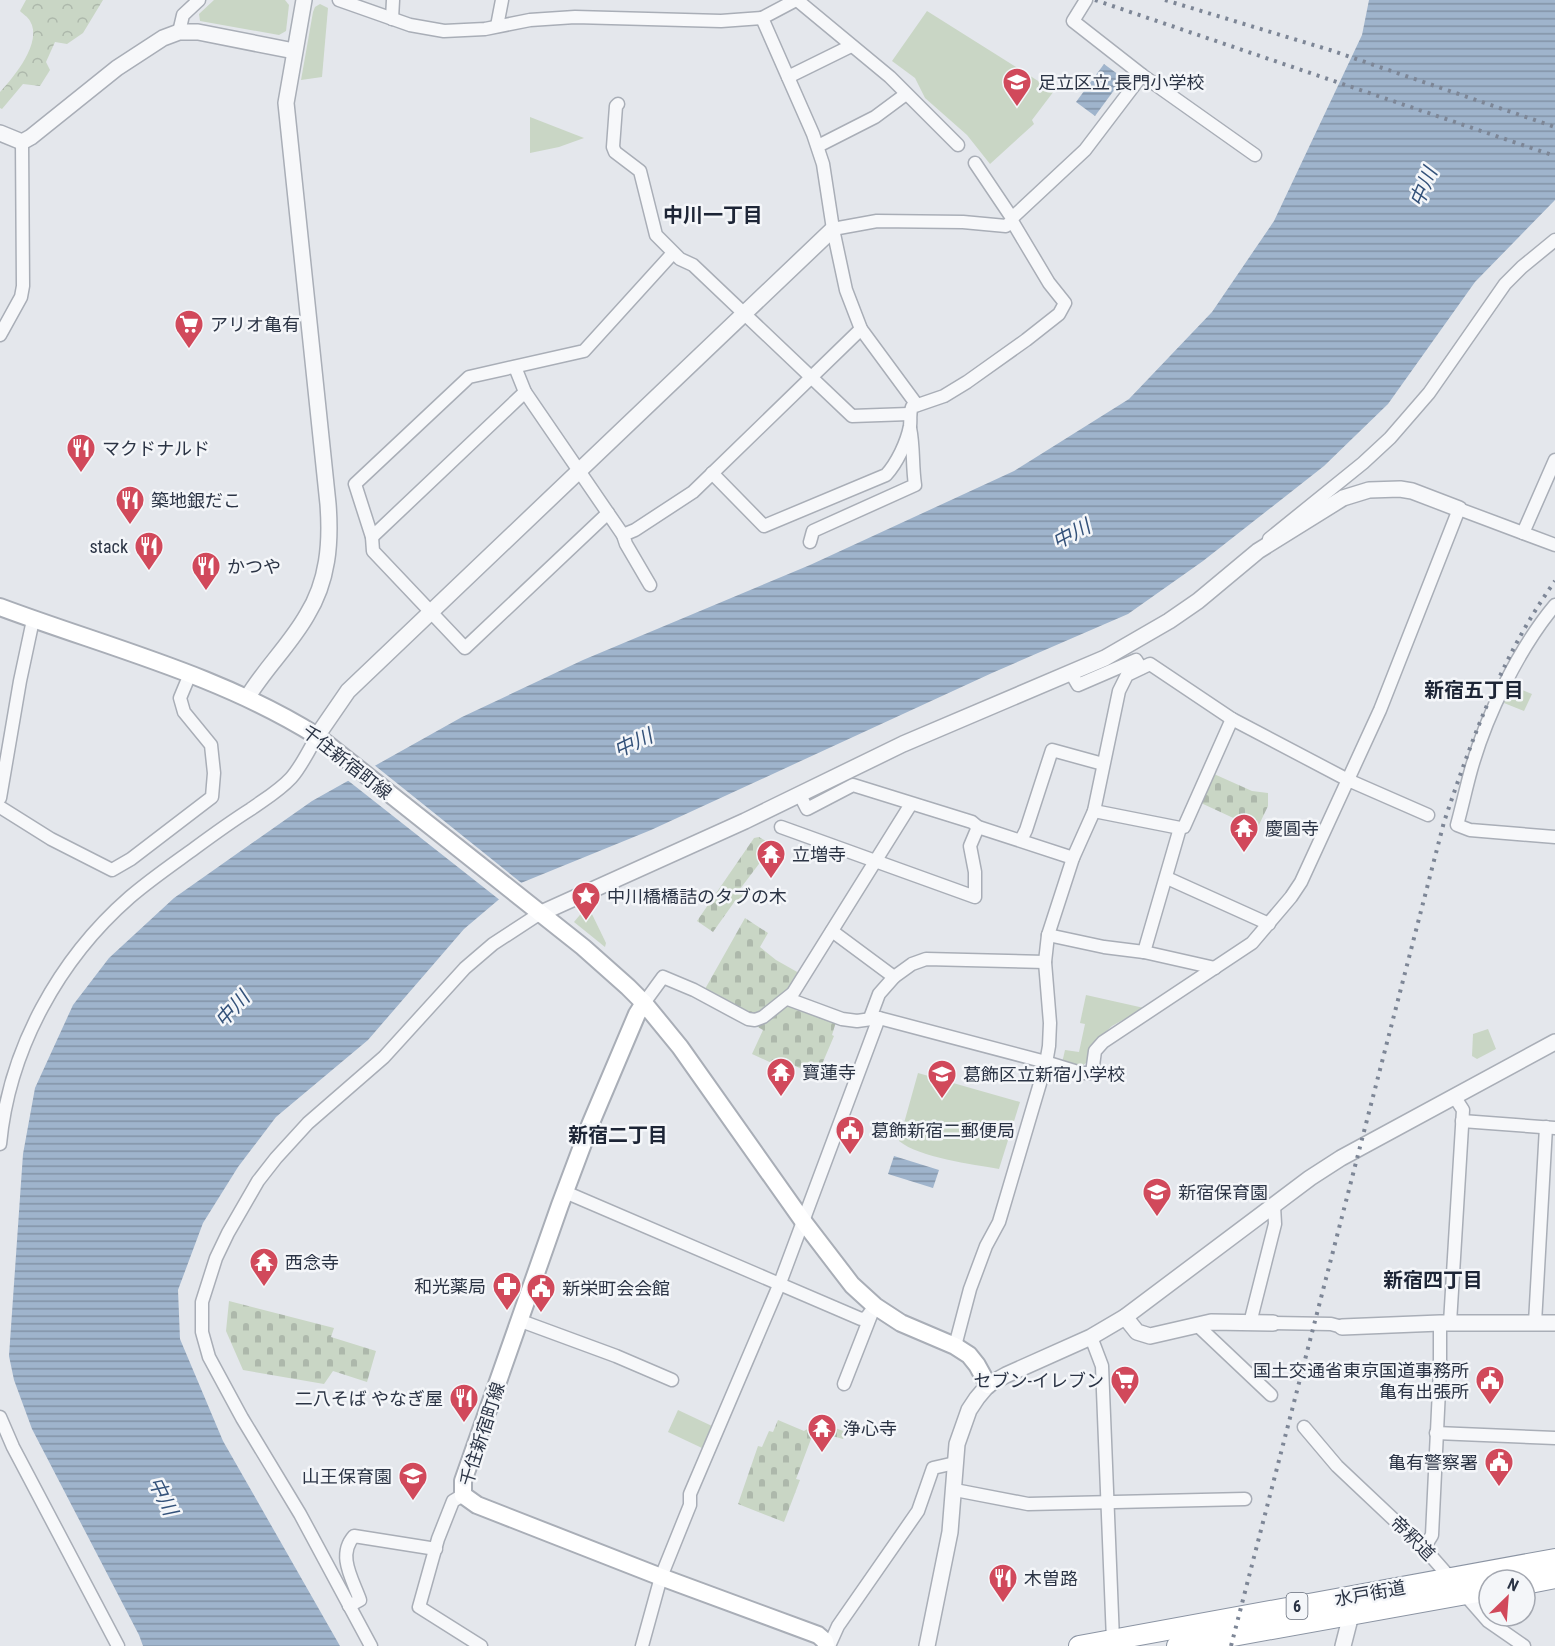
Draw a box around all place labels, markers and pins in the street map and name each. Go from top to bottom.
school or university icon: 足立区立 長門小学校 [1001,66,1033,108]
place label: 足立区立 長門小学校 [1038,72,1204,93]
supermarket icon: アリオ亀有 [173,308,205,350]
place label: アリオ亀有 [210,314,300,335]
restaurant icon: マクドナルド [65,432,97,474]
place label: マクドナルド [102,438,210,459]
restaurant icon: 築地銀だこ [114,484,146,526]
place label: 築地銀だこ [151,490,241,511]
restaurant icon: stack [133,530,165,572]
place label: stack [89,536,128,557]
restaurant icon: かつや [190,550,222,592]
place label: かつや [227,556,281,577]
temple icon: 慶圓寺 [1228,812,1260,854]
place label: 慶圓寺 [1265,818,1319,839]
temple icon: 立増寺 [755,838,787,880]
place label: 立増寺 [792,844,846,865]
place icon: 中川橋橋詰のタブの木 [570,880,602,922]
place label: 中川橋橋詰のタブの木 [607,886,787,907]
temple icon: 寶蓮寺 [765,1056,797,1098]
school or university icon: 葛飾区立新宿小学校 [926,1058,958,1100]
place label: 寶蓮寺 [802,1062,856,1083]
place label: 葛飾区立新宿小学校 [963,1064,1125,1085]
public building icon: 葛飾新宿二郵便局 [834,1114,866,1156]
place label: 葛飾新宿二郵便局 [871,1120,1015,1141]
school or university icon: 新宿保育園 [1141,1176,1173,1218]
place label: 新宿保育園 [1178,1182,1268,1203]
temple icon: 西念寺 [248,1246,280,1288]
place label: 西念寺 [285,1252,339,1273]
pharmacy icon: 和光薬局 [491,1270,523,1312]
public building icon: 新栄町会会館 [525,1272,557,1314]
place label: 和光薬局 [414,1276,486,1297]
place label: 新栄町会会館 [562,1278,670,1299]
place label: 国土交通省東京国道事務所 亀有出張所 [1253,1360,1469,1402]
supermarket icon: セブン-イレブン [1109,1364,1141,1406]
public building icon: 国土交通省東京国道事務所 亀有出張所 [1474,1364,1506,1406]
place label: セブン-イレブン [974,1370,1104,1391]
restaurant icon: 二八そば やなぎ屋 [448,1382,480,1424]
place label: 二八そば やなぎ屋 [295,1388,443,1409]
temple icon: 浄心寺 [806,1412,838,1454]
place label: 浄心寺 [843,1418,897,1439]
public building icon: 亀有警察署 [1483,1446,1515,1488]
place label: 亀有警察署 [1388,1452,1478,1473]
school or university icon: 山王保育園 [397,1460,429,1502]
place label: 山王保育園 [302,1466,392,1487]
restaurant icon: 木曽路 [987,1562,1019,1604]
place label: 木曽路 [1024,1568,1078,1589]

